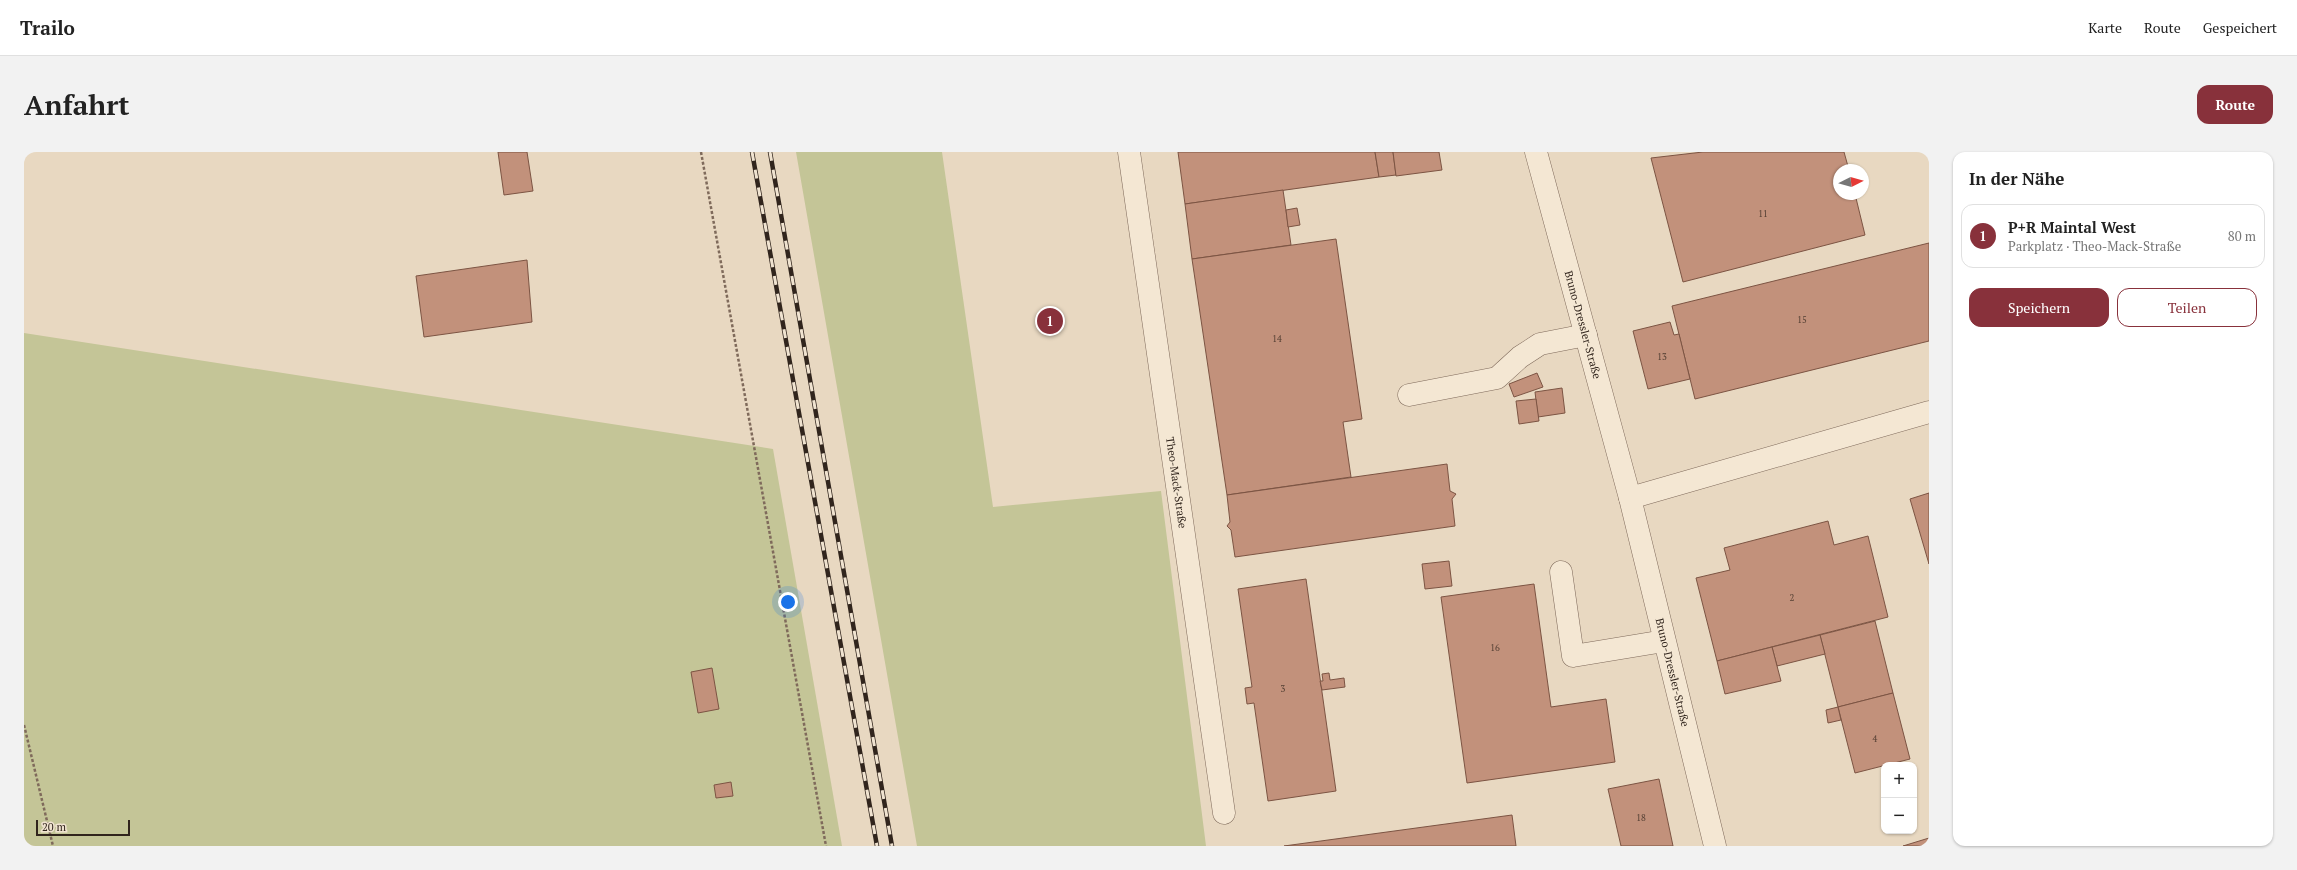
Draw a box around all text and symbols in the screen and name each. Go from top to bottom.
text: Trailo [20,15,75,40]
text: Karte [2088,18,2122,37]
text: Route [2144,18,2181,37]
text: Gespeichert [2203,18,2277,37]
button: Route [2197,85,2273,124]
text: Anfahrt [24,86,130,123]
north arrow [1833,164,1869,200]
text: In der Nähe [1969,167,2064,190]
house number: 11 [1758,208,1768,220]
text: P+R Maintal West [2008,217,2136,237]
text: 1 [1979,227,1987,245]
text: 80 m [2228,227,2256,245]
text: Parkplatz · Theo-Mack-Straße [2008,237,2181,255]
street label: Bruno-Dressler-Straße [1562,269,1604,381]
button: Speichern [1969,288,2109,327]
button: Teilen [2117,288,2257,327]
pin: 1 [1037,306,1063,336]
house number: 15 [1797,314,1807,326]
house number: 14 [1272,333,1282,345]
house number: 13 [1657,351,1667,363]
street label: Theo-Mack-Straße [1163,436,1190,530]
your location [778,592,798,612]
house number: 2 [1790,592,1795,604]
street label: Bruno-Dressler-Straße [1653,617,1693,729]
house number: 16 [1490,642,1500,654]
house number: 3 [1281,683,1286,695]
house number: 4 [1873,733,1878,745]
map controls [1881,762,1917,834]
button: + [1881,762,1917,798]
button: − [1881,798,1917,834]
house number: 18 [1636,812,1646,824]
scale bar [36,818,130,837]
text: 20 m [42,820,66,834]

